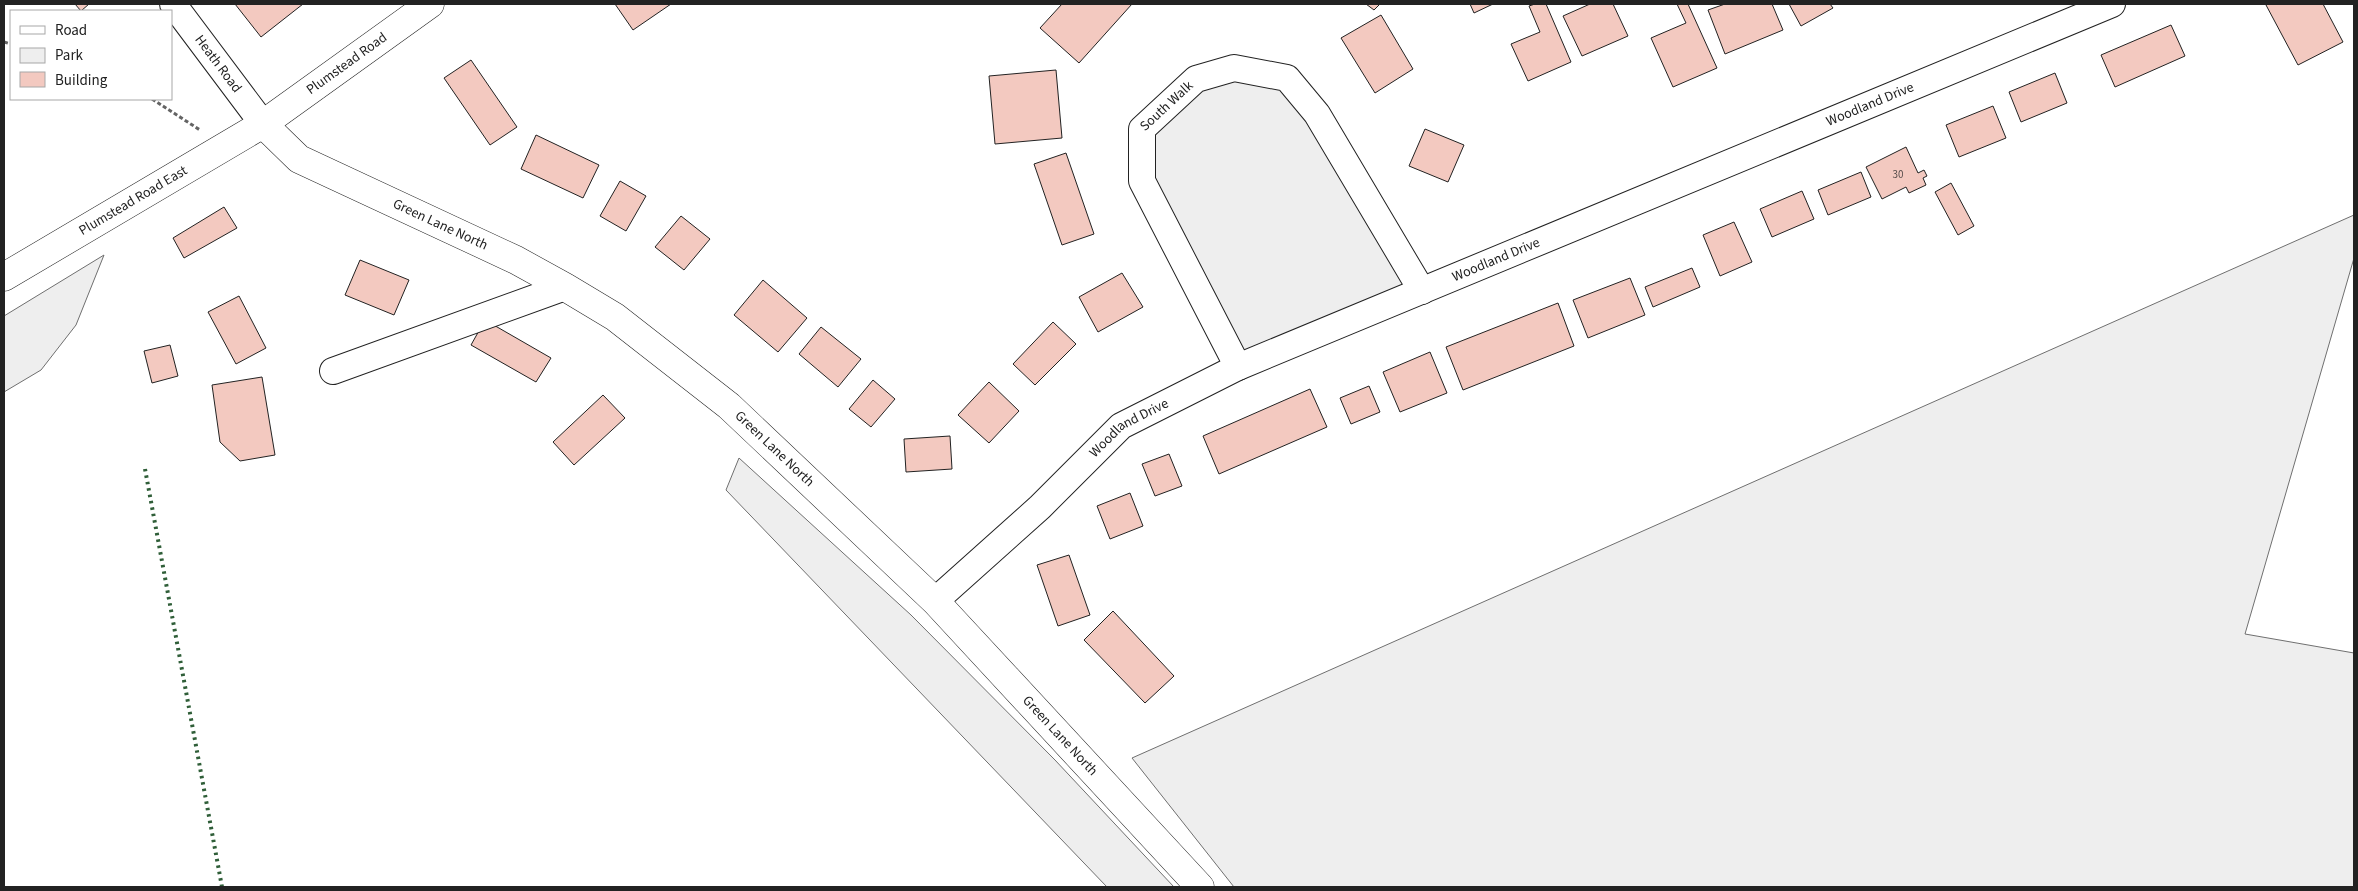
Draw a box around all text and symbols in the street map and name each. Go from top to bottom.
legend [10,10,172,100]
text: Road [55,20,87,41]
street label: Plumstead Road [302,28,391,100]
street label: Heath Road [190,31,246,97]
text: Park [55,45,84,66]
text: Building [55,70,108,91]
street label: South Walk [1136,76,1198,136]
street label: Woodland Drive [1823,77,1917,132]
street label: Plumstead Road East [75,161,191,241]
house number: 30 [1893,167,1903,182]
street label: Green Lane North [389,194,491,256]
street label: Woodland Drive [1449,233,1543,287]
street label: Woodland Drive [1085,394,1172,462]
street label: Green Lane North [730,406,819,492]
street label: Green Lane North [1018,691,1102,780]

